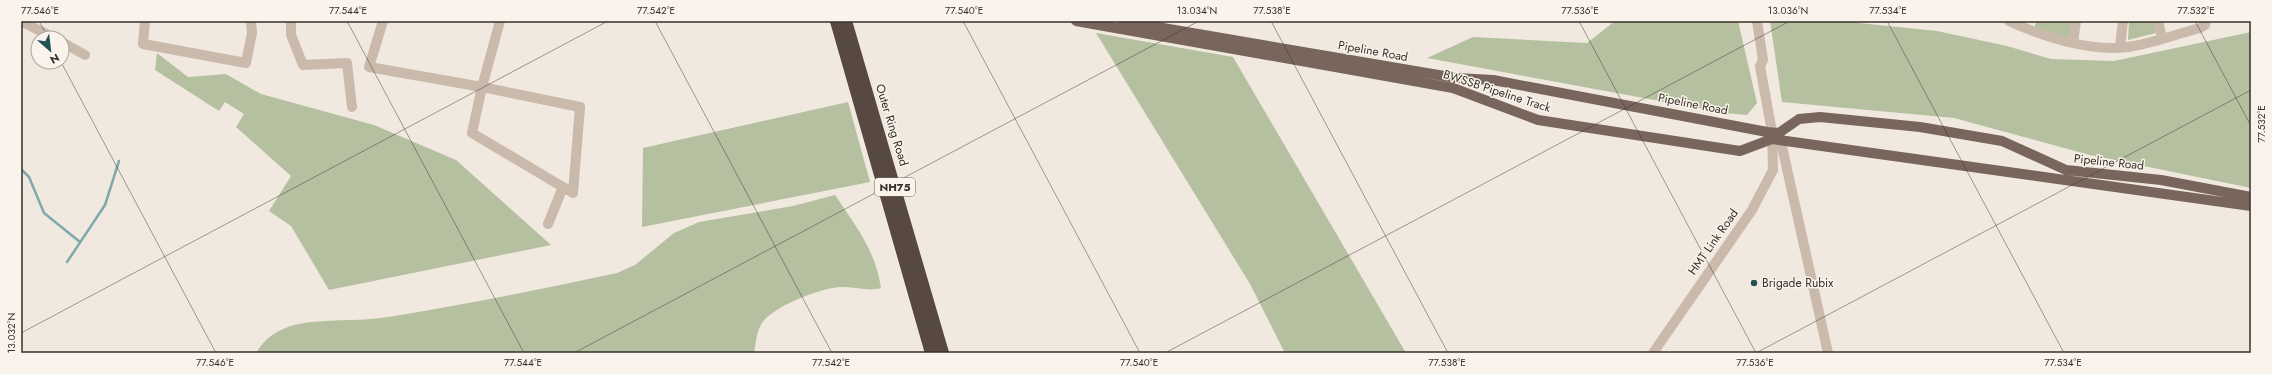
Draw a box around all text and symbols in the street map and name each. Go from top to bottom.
text: 77.546°E [21,3,59,18]
text: 77.544°E [329,3,367,18]
text: 77.542°E [637,3,675,18]
text: 77.540°E [945,3,983,18]
text: 13.034°N [1177,3,1217,18]
text: 77.538°E [1253,3,1291,18]
text: 77.536°E [1561,3,1599,18]
text: 13.036°N [1768,3,1808,18]
text: 77.534°E [1869,3,1907,18]
text: 77.532°E [2177,3,2215,18]
north arrow [30,30,70,70]
street label: Pipeline Road [1337,36,1409,66]
text: N [47,50,62,68]
street label: BWSSB Pipeline Track [1441,65,1554,117]
street label: Outer Ring Road [871,82,913,168]
street label: Pipeline Road [1657,88,1729,120]
text: 77.532°E [2254,105,2269,143]
street label: Pipeline Road [2073,149,2145,175]
road number: NH75 [875,178,915,196]
street label: HMT Link Road [1684,205,1742,279]
place label: Brigade Rubix [1762,274,1834,292]
marker: Brigade Rubix [1749,278,1759,288]
text: 13.032°N [4,313,19,353]
text: 77.546°E [196,355,234,370]
text: 77.544°E [504,355,542,370]
text: 77.542°E [812,355,850,370]
text: 77.540°E [1120,355,1158,370]
text: 77.538°E [1428,355,1466,370]
text: 77.536°E [1736,355,1774,370]
text: 77.534°E [2044,355,2082,370]

